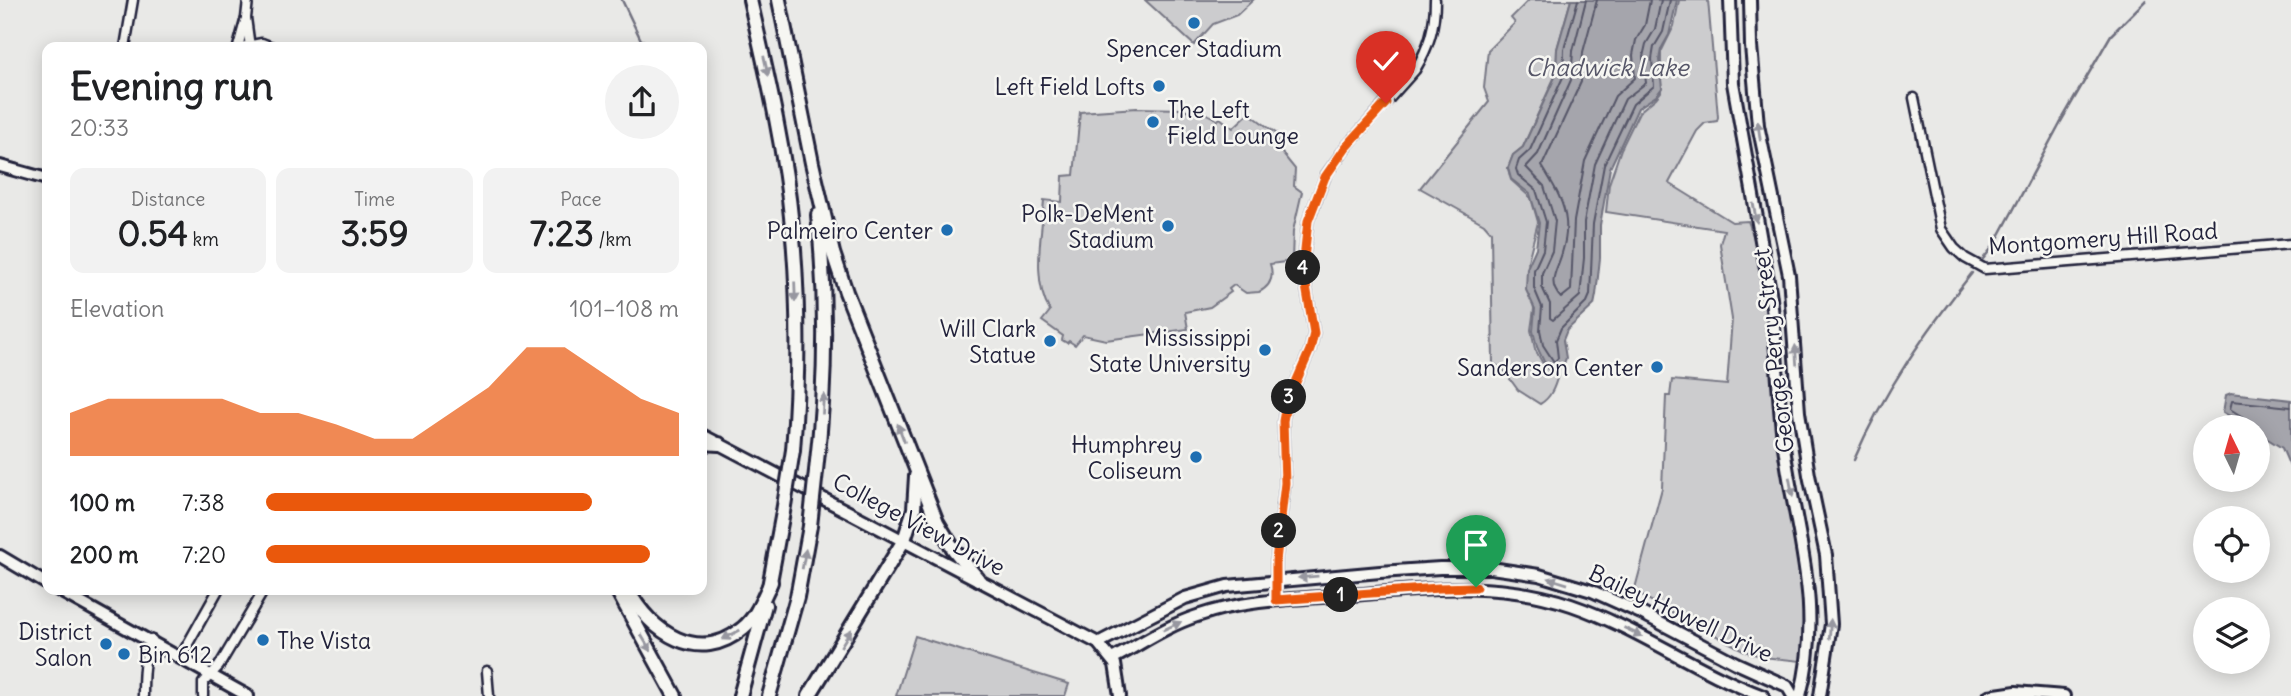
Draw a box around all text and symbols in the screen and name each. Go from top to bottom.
marker: Spencer Stadium [1186,15,1202,31]
pin [1356,31,1416,103]
place label: Spencer Stadium [1106,34,1282,63]
icon: check [1367,42,1405,80]
water label: Chadwick Lake [1525,52,1691,82]
one-way arrow [760,56,771,78]
text: Evening run [70,63,273,110]
button: share [605,65,679,139]
place label: Left Field Lofts [995,72,1145,101]
marker: Left Field Lofts [1151,78,1167,94]
place label: The Left Field Lounge [1167,95,1299,150]
text: 20:33 [70,113,129,142]
marker: The Left Field Lounge [1145,114,1161,130]
one-way arrow [1754,120,1765,142]
text: Distance [131,187,205,211]
text: Time [354,187,395,211]
text: Pace [560,187,601,211]
place label: Polk-DeMent Stadium [1021,199,1154,254]
one-way arrow [1750,202,1761,224]
text: 0.54 [117,211,188,255]
text: 3:59 [340,211,409,255]
text: 7:23 [530,211,594,255]
place label: Palmeiro Center [767,216,934,245]
street label: Montgomery Hill Road [1987,216,2219,260]
marker: Polk-DeMent Stadium [1160,218,1176,234]
marker: Palmeiro Center [939,222,955,238]
text: km [188,227,219,251]
text: /km [594,227,632,251]
street label: George Perry Street [1746,247,1800,455]
pin: 4 [1286,250,1320,286]
text: 4 [1297,255,1308,279]
one-way arrow [790,281,801,303]
text: Elevation [70,294,164,323]
text: 101–108 m [569,294,679,323]
place label: Will Clark Statue [940,314,1036,369]
place label: Mississippi State University [1089,323,1251,378]
marker: Will Clark Statue [1042,333,1058,349]
marker: Mississippi State University [1257,342,1273,358]
one-way arrow [1790,344,1801,366]
place label: Sanderson Center [1457,353,1644,382]
marker: Sanderson Center [1649,359,1665,375]
pin: 3 [1272,380,1306,414]
text: 3 [1283,384,1294,408]
one-way arrow [817,392,828,414]
north arrow [2193,415,2270,492]
map controls [2193,415,2270,674]
one-way arrow [896,422,907,443]
place label: Humphrey Coliseum [1071,430,1182,485]
marker: Humphrey Coliseum [1188,449,1204,465]
street label: College View Drive [828,466,1010,582]
one-way arrow [1786,476,1797,498]
text: 100 m [70,488,135,517]
text: 7:38 [182,488,225,517]
button: locate [2193,506,2270,583]
pin: 2 [1262,514,1296,548]
pin [1446,515,1506,587]
text: 2 [1273,518,1284,542]
icon: arrive [1457,526,1495,564]
text: 200 m [70,540,139,569]
text: 7:20 [182,540,226,569]
one-way arrow [799,548,810,570]
street label: Bailey Howell Drive [1584,558,1778,668]
one-way arrow [1297,572,1319,583]
one-way arrow [1547,575,1568,585]
pin: 1 [1324,578,1358,612]
text: 1 [1337,582,1344,606]
button: layers [2193,597,2270,674]
place label: District Salon [18,617,92,672]
one-way arrow [1825,618,1836,640]
one-way arrow [1162,620,1182,632]
place label: The Vista [277,626,371,655]
one-way arrow [1622,627,1643,638]
one-way arrow [721,629,741,640]
one-way arrow [839,629,852,648]
marker: The Vista [255,632,271,648]
one-way arrow [640,633,653,652]
marker: District Salon [98,636,114,652]
place label: Bin 612 [138,640,212,669]
marker: Bin 612 [116,646,132,662]

